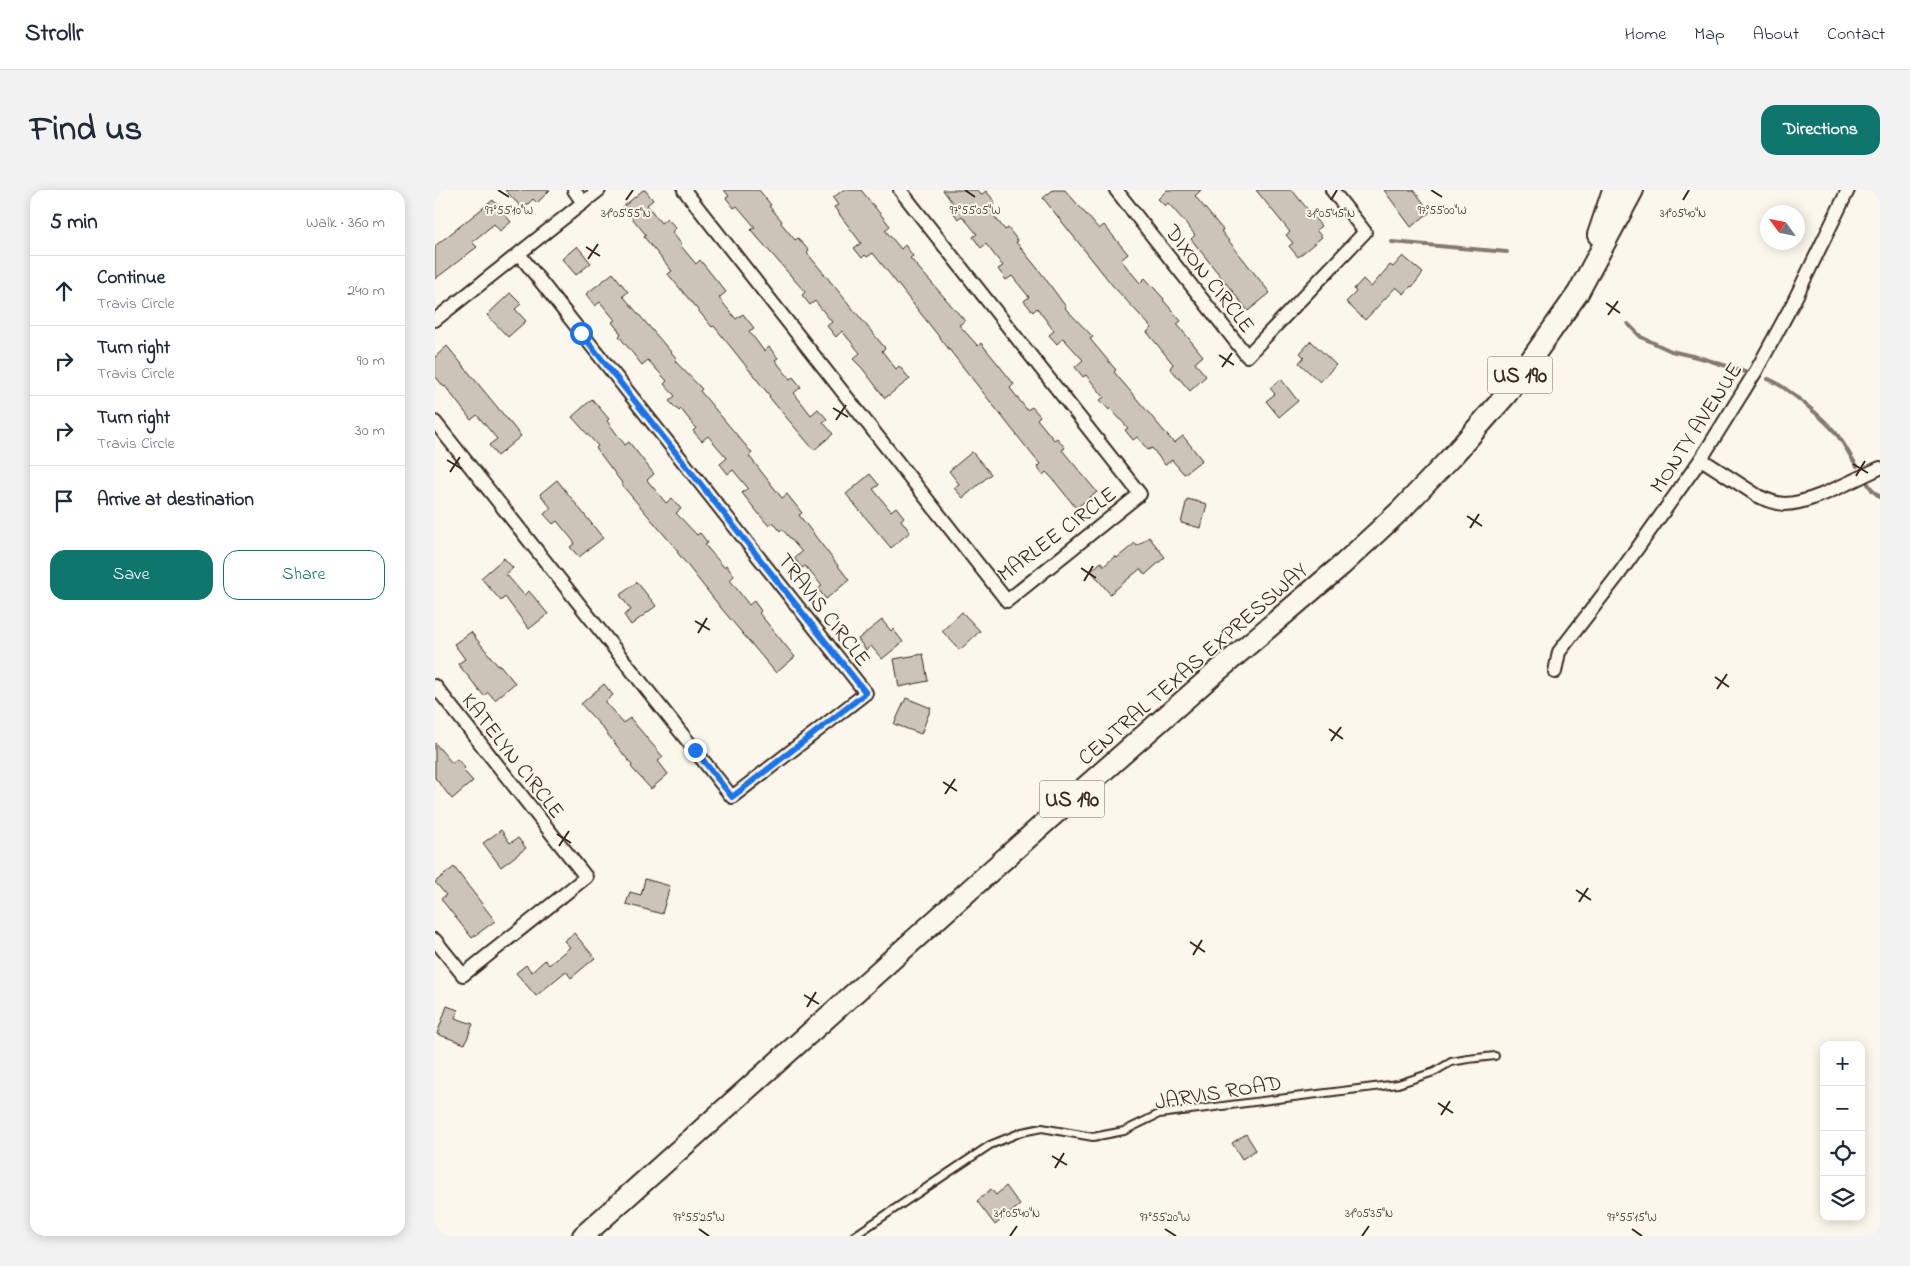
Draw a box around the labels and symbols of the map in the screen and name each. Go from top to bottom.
text: 97°55'10"W [485,202,533,220]
text: 97°55'05"W [950,202,1000,220]
text: 97°55'00"W [1417,202,1467,220]
text: 31°05'55"N [601,205,651,223]
text: 31°05'45"N [1307,205,1355,223]
text: 31°05'40"N [1660,205,1706,223]
north arrow [1760,205,1805,250]
street label: DIXON CIRCLE [1155,218,1261,341]
route start [570,322,593,345]
road number: US 190 [1487,356,1553,394]
street label: MONTY AVENUE [1643,357,1752,500]
street label: MARLEE CIRCLE [991,480,1124,591]
street label: TRAVIS CIRCLE [768,547,877,675]
street label: CENTRAL TEXAS EXPRESSWAY [1072,556,1316,774]
street label: KATELYN CIRCLE [452,687,571,827]
route end [684,739,707,762]
road number: US 190 [1039,780,1105,818]
street label: JARVIS ROAD [1153,1068,1284,1120]
text: 31°05'40"N [994,1205,1040,1223]
text: 31°05'35"N [1345,1205,1393,1223]
text: 97°55'25"W [673,1209,725,1227]
text: 97°55'20"W [1140,1209,1190,1227]
text: 97°55'15"W [1607,1209,1657,1227]

